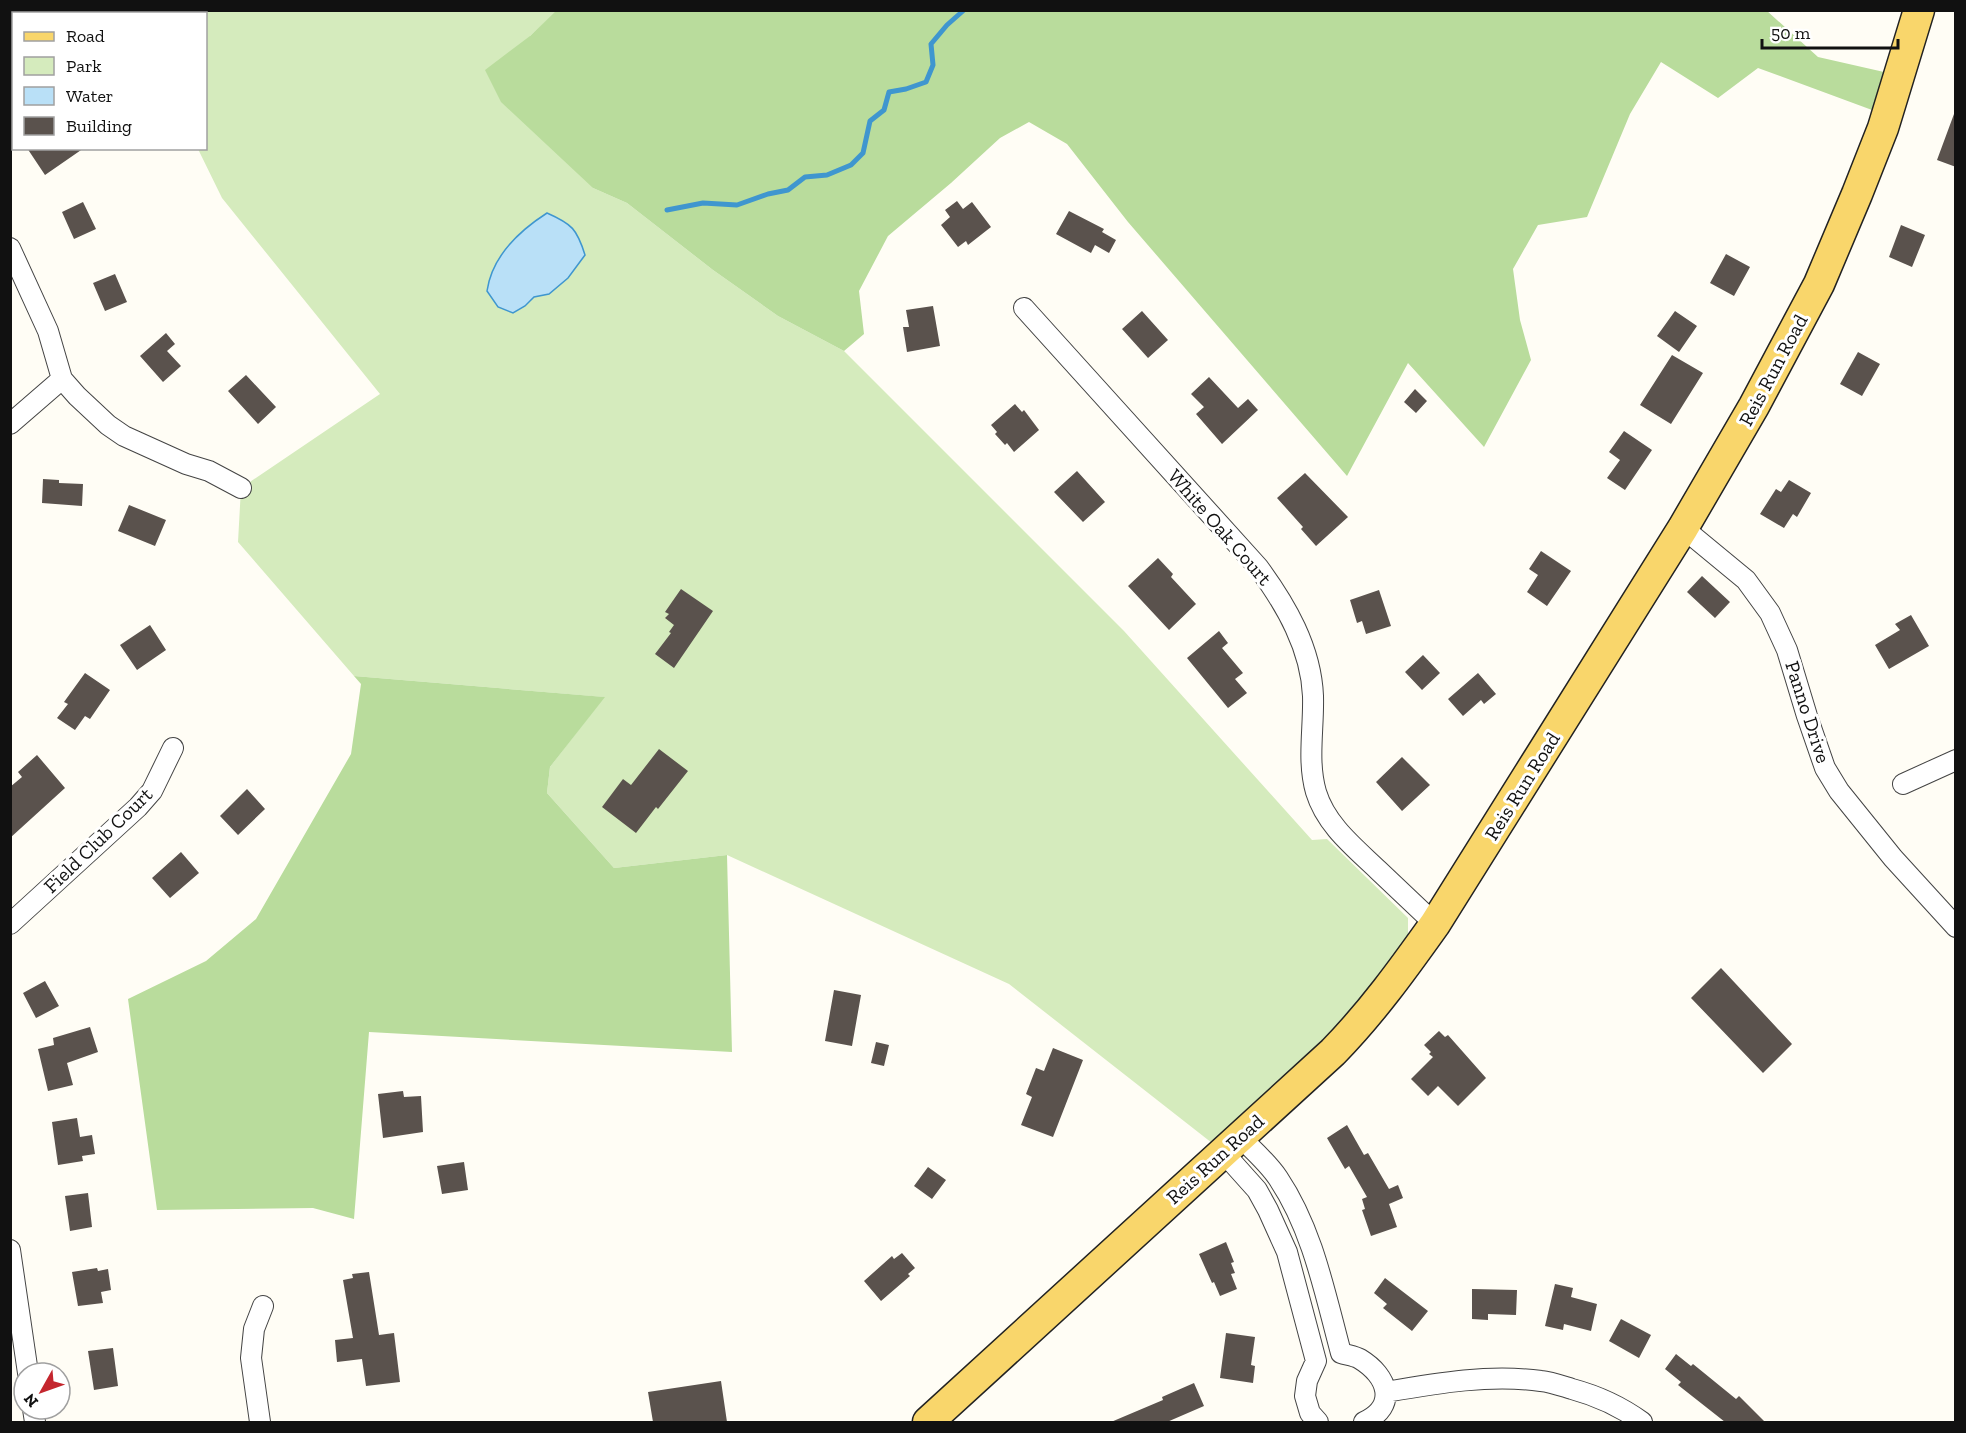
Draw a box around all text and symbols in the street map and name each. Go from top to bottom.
legend [12,12,207,150]
scale bar [1762,12,1898,50]
text: 50 m [1771,22,1811,44]
text: Road [66,25,105,47]
text: Park [66,55,102,77]
text: Water [66,85,113,107]
text: Building [66,115,132,137]
street label: Reis Run Road [1734,310,1812,430]
street label: White Oak Court [1163,464,1277,590]
street label: Panno Drive [1780,658,1836,766]
street label: Reis Run Road [1479,727,1565,845]
street label: Field Club Court [39,782,158,898]
street label: Reis Run Road [1161,1109,1269,1209]
north arrow [12,1361,72,1421]
text: N [20,1390,42,1411]

